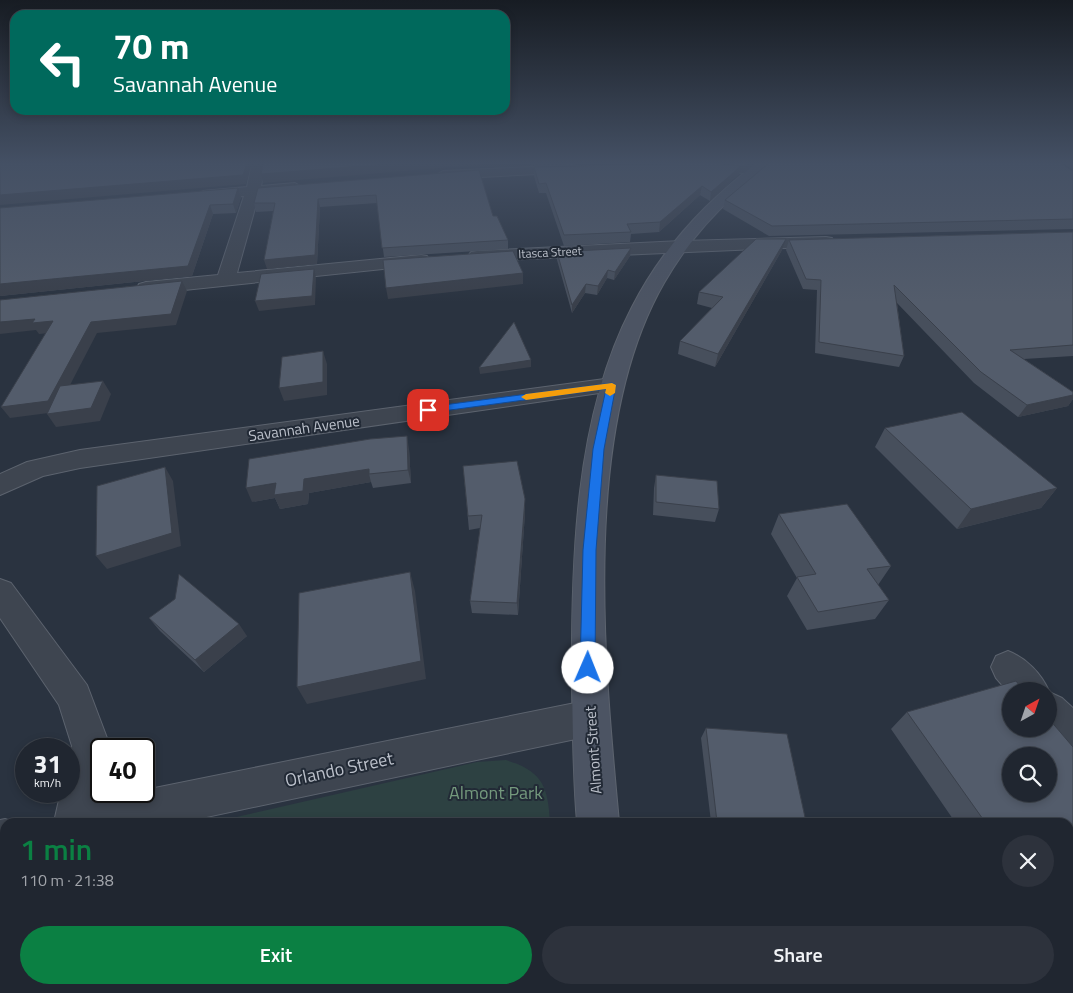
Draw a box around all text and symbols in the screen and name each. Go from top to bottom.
text: 70 m [113,19,189,73]
icon: left [30,30,95,95]
text: Savannah Avenue [113,67,277,101]
street label: Itasca Street [518,241,583,263]
pin [407,389,449,431]
icon: arrive [414,396,442,424]
street label: Savannah Avenue [247,409,361,447]
position arrow [561,641,613,693]
north arrow [1002,682,1058,738]
map controls [1002,682,1057,802]
street label: Almont Street [578,705,608,795]
speed limit sign: 40 [90,738,155,803]
street label: Orlando Street [282,744,396,794]
text: 31 [33,745,62,783]
button: search [1002,747,1057,802]
text: km/h [34,773,61,792]
park label: Almont Park [449,779,543,806]
text: 1 min [20,826,92,872]
button: close [1002,835,1054,887]
text: 110 m · 21:38 [20,868,114,892]
button: Exit [20,926,532,984]
button: Share [542,926,1054,984]

